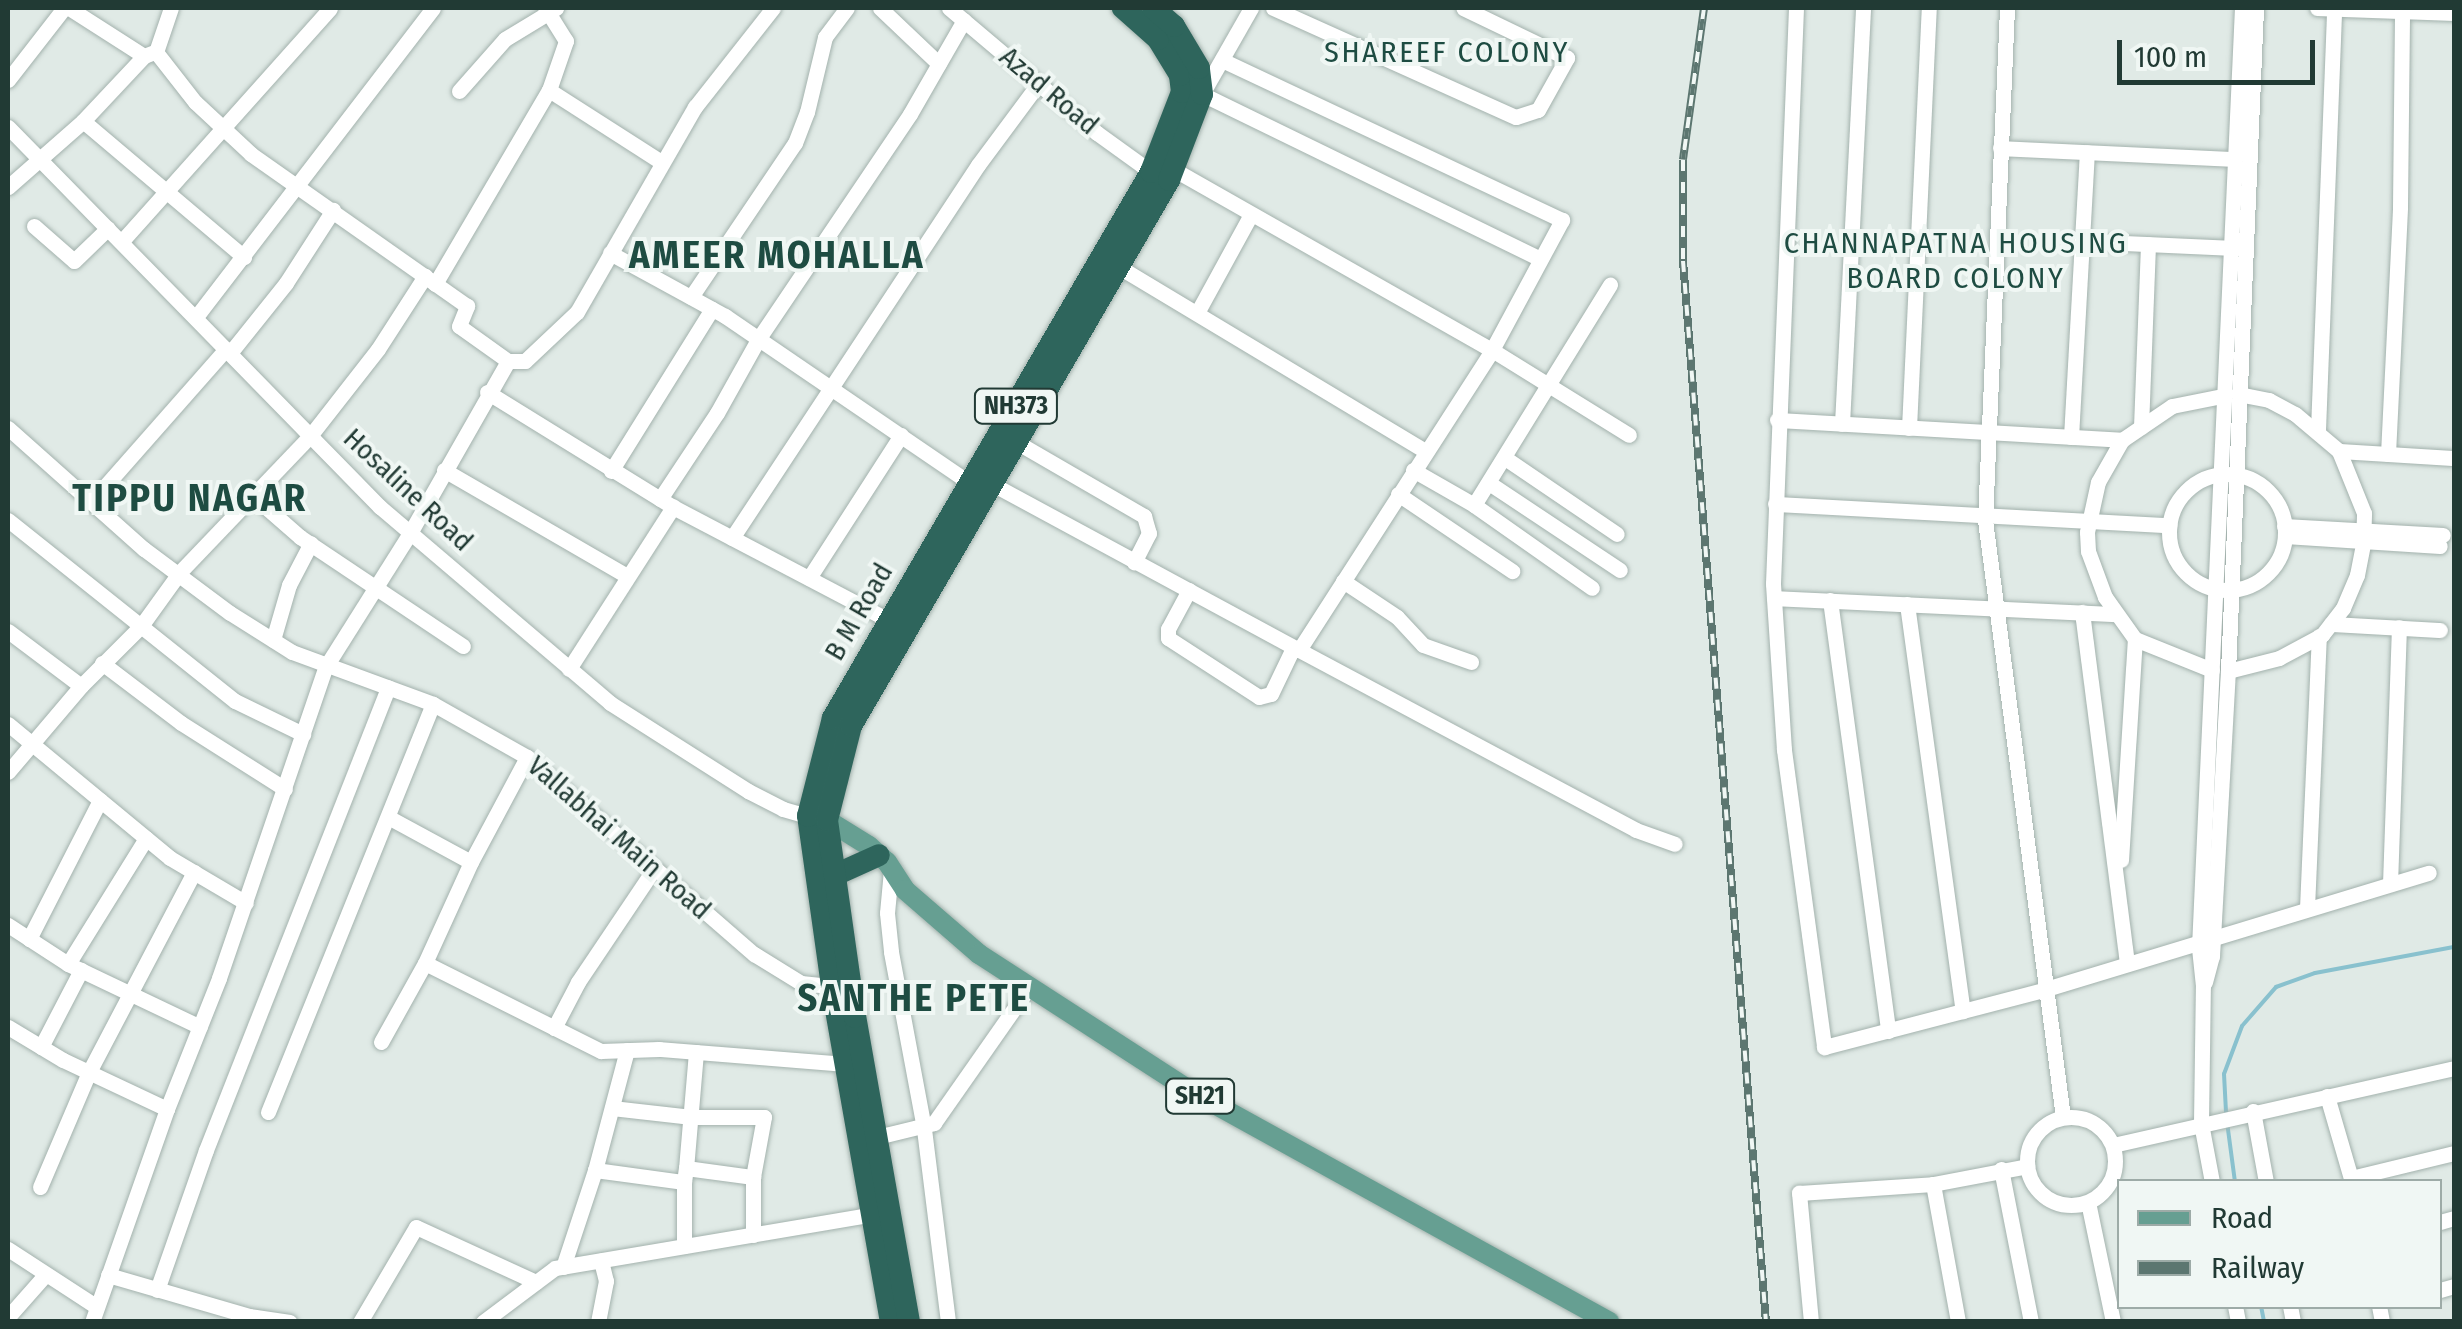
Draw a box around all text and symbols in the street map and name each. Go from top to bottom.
scale bar [2122,20,2320,82]
district label: SHAREEF COLONY [1324,34,1570,70]
text: 100 m [2134,39,2207,75]
street label: Azad Road [993,40,1105,142]
district label: CHANNAPATNA HOUSING BOARD COLONY [1784,225,2128,296]
district label: AMEER MOHALLA [629,233,925,279]
road number: NH373 [974,386,1058,426]
street label: Hosaline Road [336,422,480,558]
district label: TIPPU NAGAR [72,476,308,522]
street label: B M Road [818,558,900,666]
street label: Vallabhai Main Road [520,749,718,927]
district label: SANTHE PETE [797,976,1031,1022]
road number: SH21 [1165,1076,1235,1116]
legend [2117,1179,2442,1309]
text: Road [2211,1200,2273,1236]
text: Railway [2211,1250,2304,1286]

